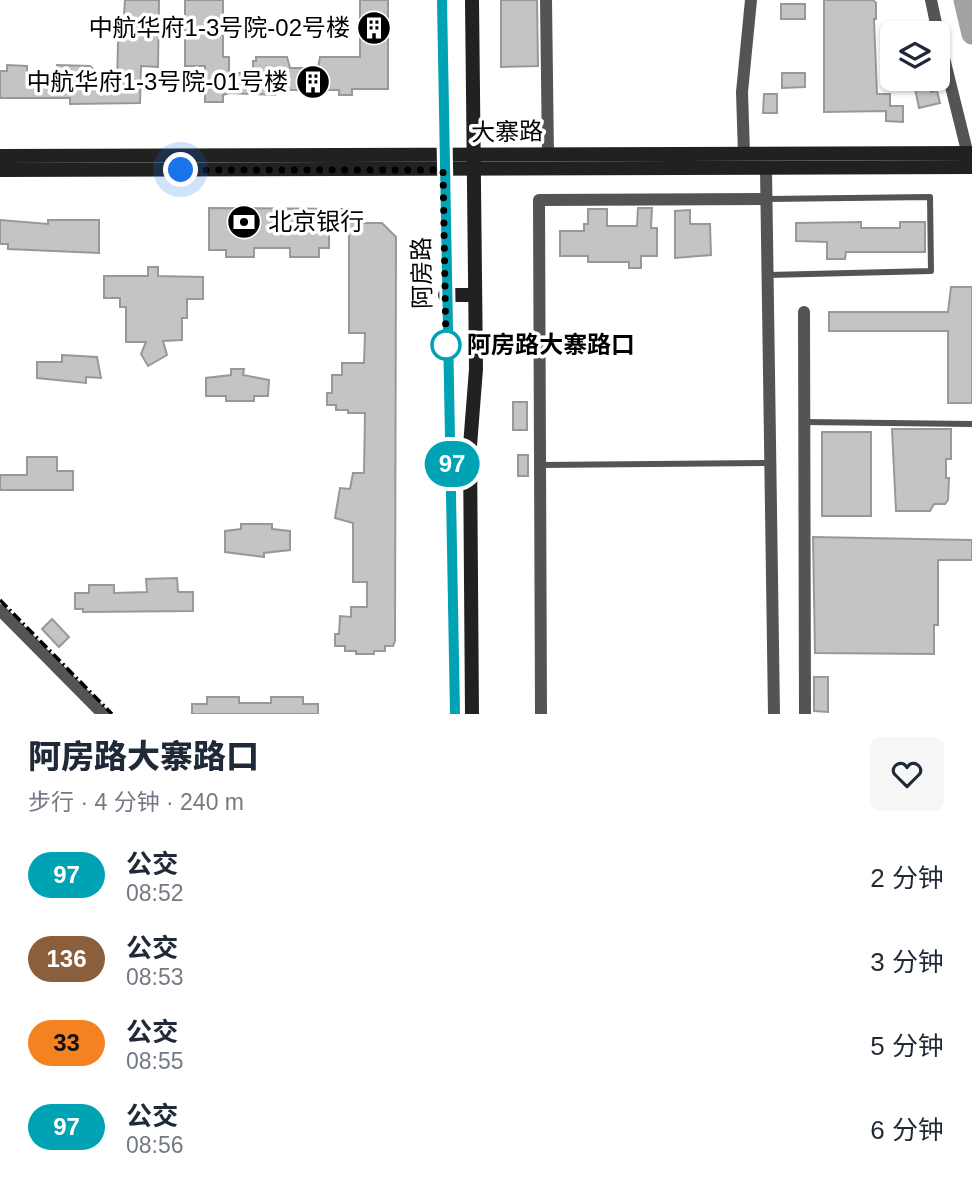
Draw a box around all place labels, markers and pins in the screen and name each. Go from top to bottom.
building icon: 中航华府1-3号院-02号楼 [355,9,393,47]
place label: 中航华府1-3号院-02号楼 [89,14,350,41]
building icon: 中航华府1-3号院-01号楼 [294,63,332,101]
place label: 中航华府1-3号院-01号楼 [27,68,288,95]
bank icon: 北京银行 [225,203,263,241]
place label: 北京银行 [268,208,364,235]
marker: 阿房路大寨路口 [431,330,461,360]
place label: 阿房路大寨路口 [467,331,635,358]

